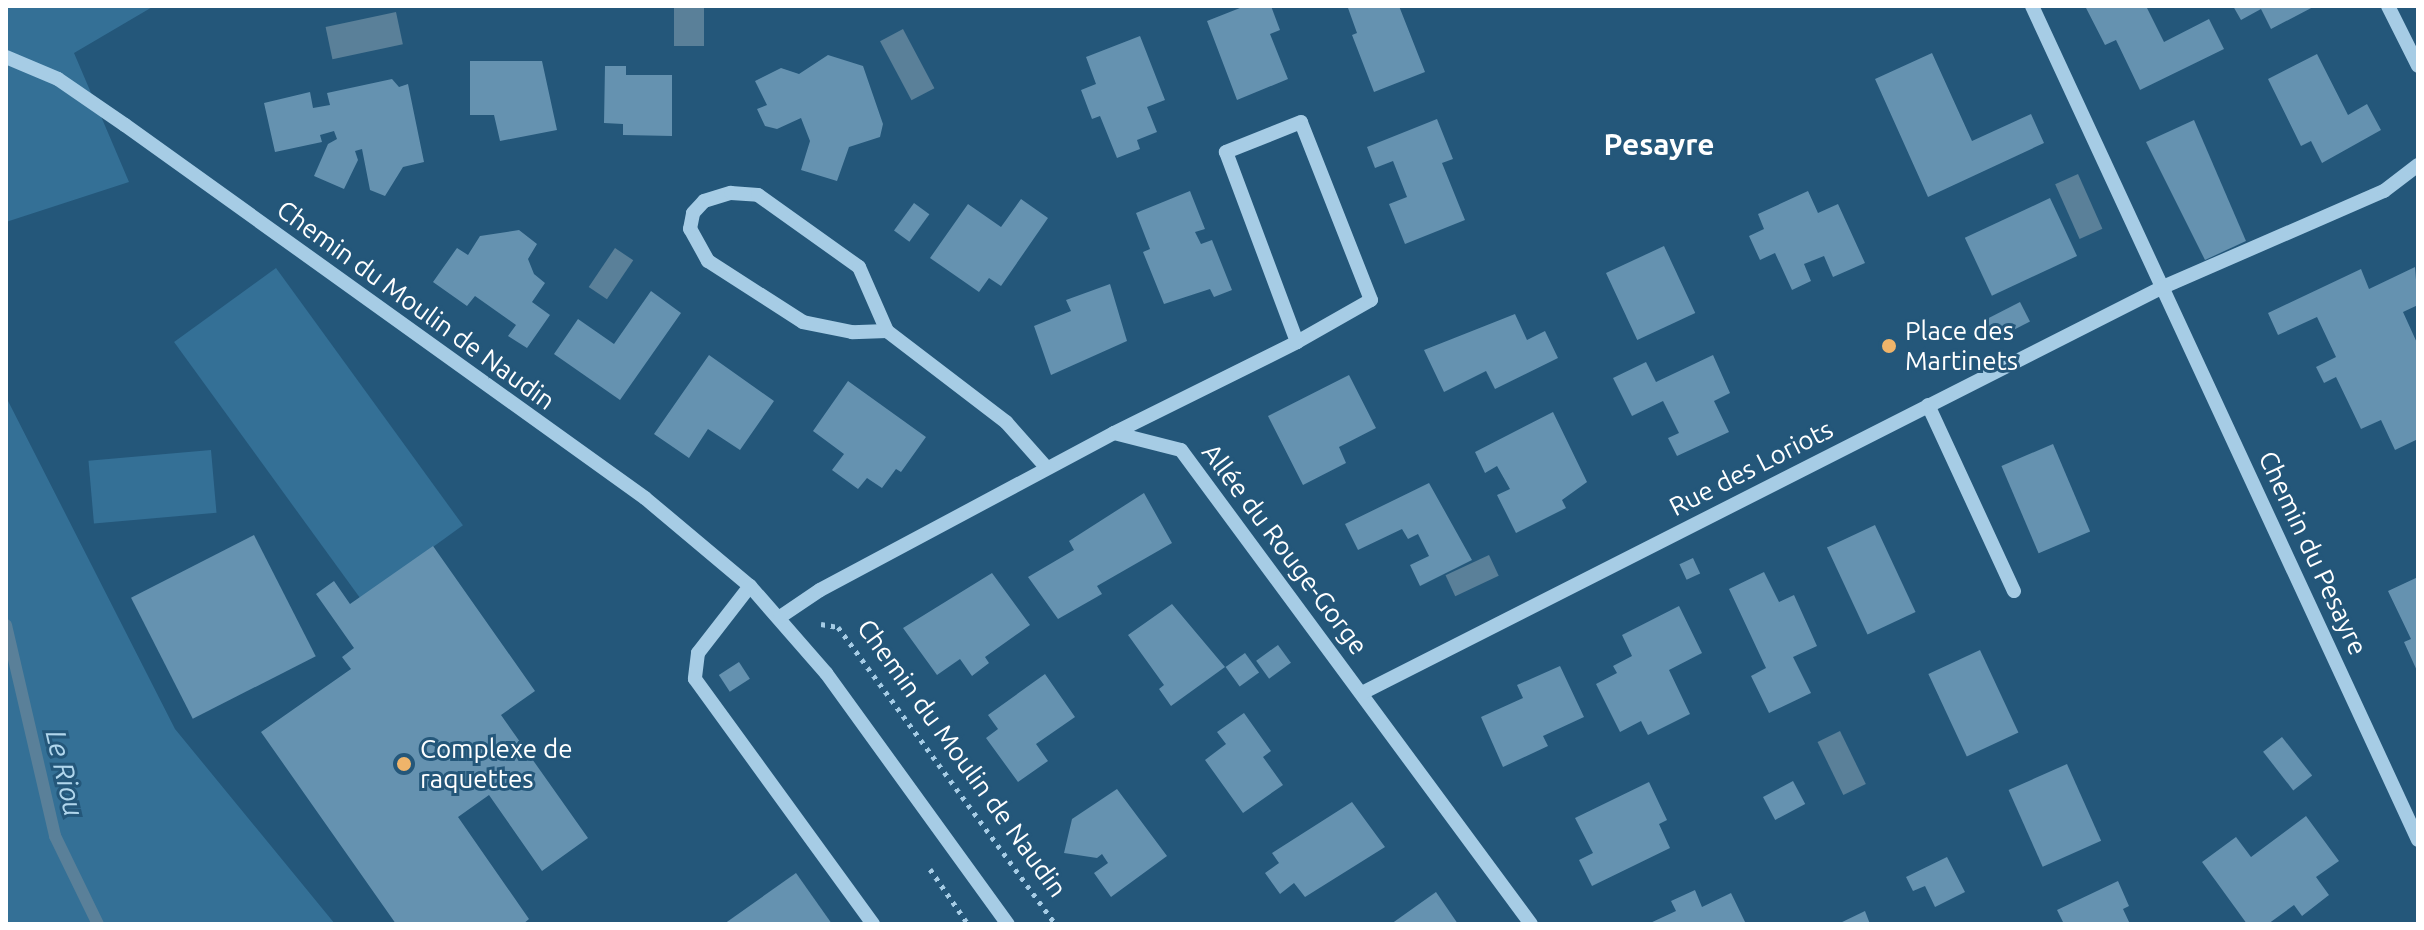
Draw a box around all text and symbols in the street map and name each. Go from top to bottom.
district label: Pesayre [1603,126,1715,162]
street label: Chemin du Moulin de Naudin [271,194,561,416]
place label: Place des Martinets [1905,315,2018,376]
marker: Place des Martinets [1880,337,1898,355]
street label: Rue des Loriots [1664,413,1838,523]
street label: Allée du Rouge-Gorge [1196,437,1374,661]
street label: Chemin du Pesayre [2252,446,2374,660]
street label: Chemin du Moulin de Naudin [851,613,1073,903]
water label: Le Riou [39,727,91,819]
place label: Complexe de raquettes [420,733,573,794]
marker: Complexe de raquettes [395,755,413,773]

